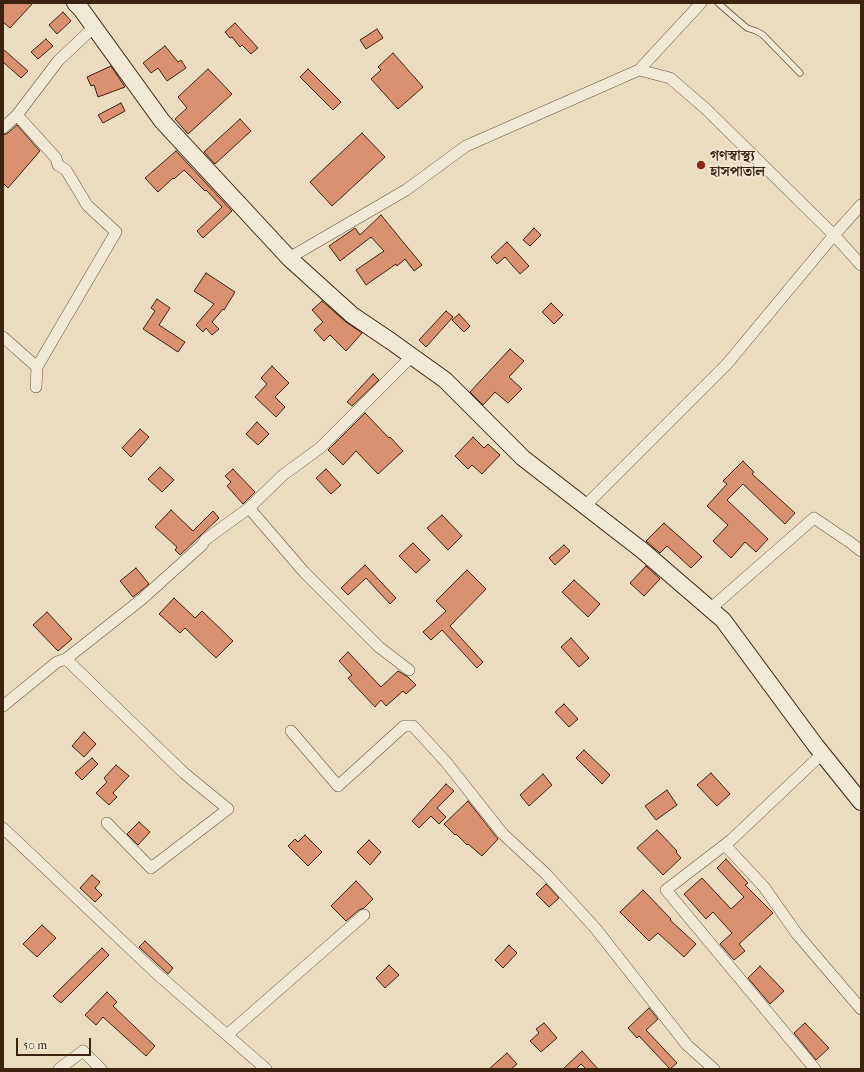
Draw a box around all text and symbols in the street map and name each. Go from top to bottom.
place label: গণস্বাস্থ্য হাসপাতাল [710,149,765,182]
marker: গণস্বাস্থ্য হাসপাতাল [695,159,707,171]
scale bar [18,1030,93,1056]
text: 50 m [23,1038,47,1052]

